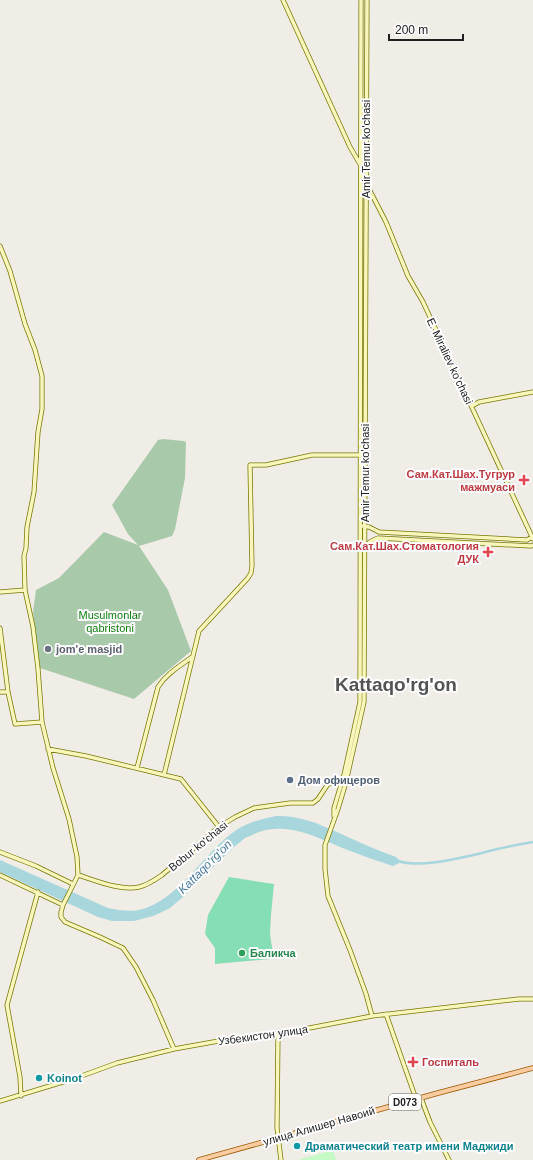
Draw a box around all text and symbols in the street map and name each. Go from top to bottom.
scale bar [389,16,463,42]
text: 200 m [395,23,428,37]
street label: Amir Temur ko'chasi [360,100,372,198]
street label: E. Miraliev ko'chasi [425,316,475,406]
street label: Amir Temur ko'chasi [359,424,371,522]
place label: Сам.Кат.Шах.Тугрур мажмуаси [407,468,515,493]
marker: Сам.Кат.Шах.Тугрур мажмуаси [518,474,530,486]
place label: Сам.Кат.Шах.Стоматология ДУК [330,540,479,565]
marker: Сам.Кат.Шах.Стоматология ДУК [482,546,494,558]
park label: Musulmonlar qabristoni [79,609,142,634]
place label: jom'e masjid [55,643,122,655]
marker: jom'e masjid [43,644,53,654]
district label: Kattaqo'rg'on [335,674,457,695]
place label: Дом офицеров [298,774,380,786]
marker: Дом офицеров [285,775,295,785]
street label: Bobur ko'chasi [166,819,230,873]
water label: Kattaqo'rg'on [175,837,235,897]
place label: Баликча [250,947,297,959]
marker: Баликча [237,948,247,958]
street label: Узбекистон улица [217,1023,309,1047]
marker: Госпиталь [407,1056,419,1068]
place label: Госпиталь [422,1056,479,1068]
place label: Koinot [47,1072,82,1084]
marker: Koinot [34,1073,44,1083]
road number: D073 [389,1094,421,1110]
street label: улица Алишер Навоий [262,1104,376,1148]
place label: Драматический театр имени Маджиди [305,1140,513,1152]
marker: Драматический театр имени Маджиди [292,1141,302,1151]

